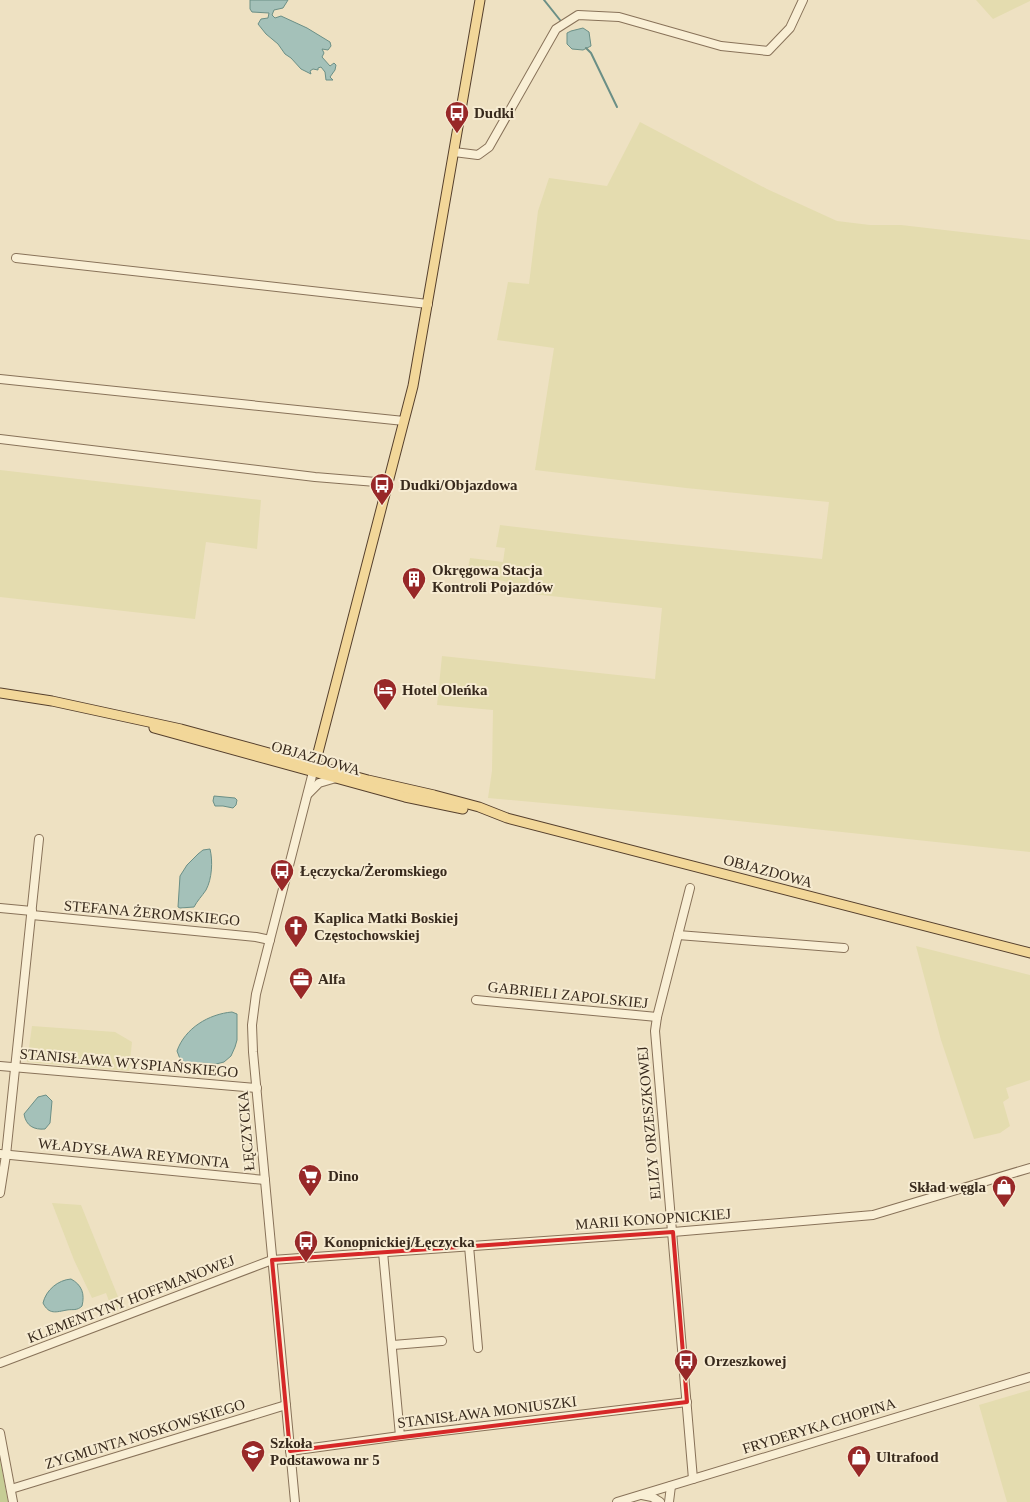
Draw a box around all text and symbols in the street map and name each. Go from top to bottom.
bus stop icon: Dudki [444,100,470,134]
place label: Dudki [474,105,514,121]
bus stop icon: Dudki/Objazdowa [369,472,395,506]
place label: Dudki/Objazdowa [400,477,518,493]
place label: Okręgowa Stacja Kontroli Pojazdów [432,562,553,595]
building icon: Okręgowa Stacja Kontroli Pojazdów [401,566,427,600]
hotel icon: Hotel Oleńka [372,677,398,711]
place label: Hotel Oleńka [402,682,488,698]
street label: OBJAZDOWA [270,738,362,778]
street label: OBJAZDOWA [722,851,814,891]
bus stop icon: Łęczycka/Żeromskiego [269,858,295,892]
place label: Łęczycka/Żeromskiego [300,863,447,879]
street label: STEFANA ŻEROMSKIEGO [63,897,241,929]
place label: Kaplica Matki Boskiej Częstochowskiej [314,910,458,943]
church icon: Kaplica Matki Boskiej Częstochowskiej [283,914,309,948]
office icon: Alfa [288,966,314,1000]
place label: Alfa [318,971,346,987]
street label: GABRIELI ZAPOLSKIEJ [487,979,649,1011]
street label: STANISŁAWA WYSPIAŃSKIEGO [19,1045,239,1081]
street label: ELIZY ORZESZKOWEJ [634,1045,664,1200]
street label: ŁĘCZYCKA [235,1090,257,1172]
street label: WŁADYSŁAWA REYMONTA [37,1135,231,1171]
supermarket icon: Dino [297,1163,323,1197]
place label: Dino [328,1168,359,1184]
shop icon: Skład węgla [991,1174,1017,1208]
place label: Skład węgla [909,1179,986,1195]
street label: MARII KONOPNICKIEJ [575,1206,732,1232]
bus stop icon: Konopnickiej/Łęczycka [293,1229,319,1263]
place label: Konopnickiej/Łęczycka [324,1234,475,1250]
street label: KLEMENTYNY HOFFMANOWEJ [25,1252,237,1346]
bus stop icon: Orzeszkowej [673,1348,699,1382]
place label: Orzeszkowej [704,1353,786,1369]
street label: STANISŁAWA MONIUSZKI [396,1393,578,1431]
street label: FRYDERYKA CHOPINA [740,1395,898,1457]
street label: ZYGMUNTA NOSKOWSKIEGO [43,1396,247,1472]
place label: Szkoła Podstawowa nr 5 [270,1435,380,1468]
school or university icon: Szkoła Podstawowa nr 5 [240,1439,266,1473]
shop icon: Ultrafood [846,1444,872,1478]
place label: Ultrafood [876,1449,939,1465]

